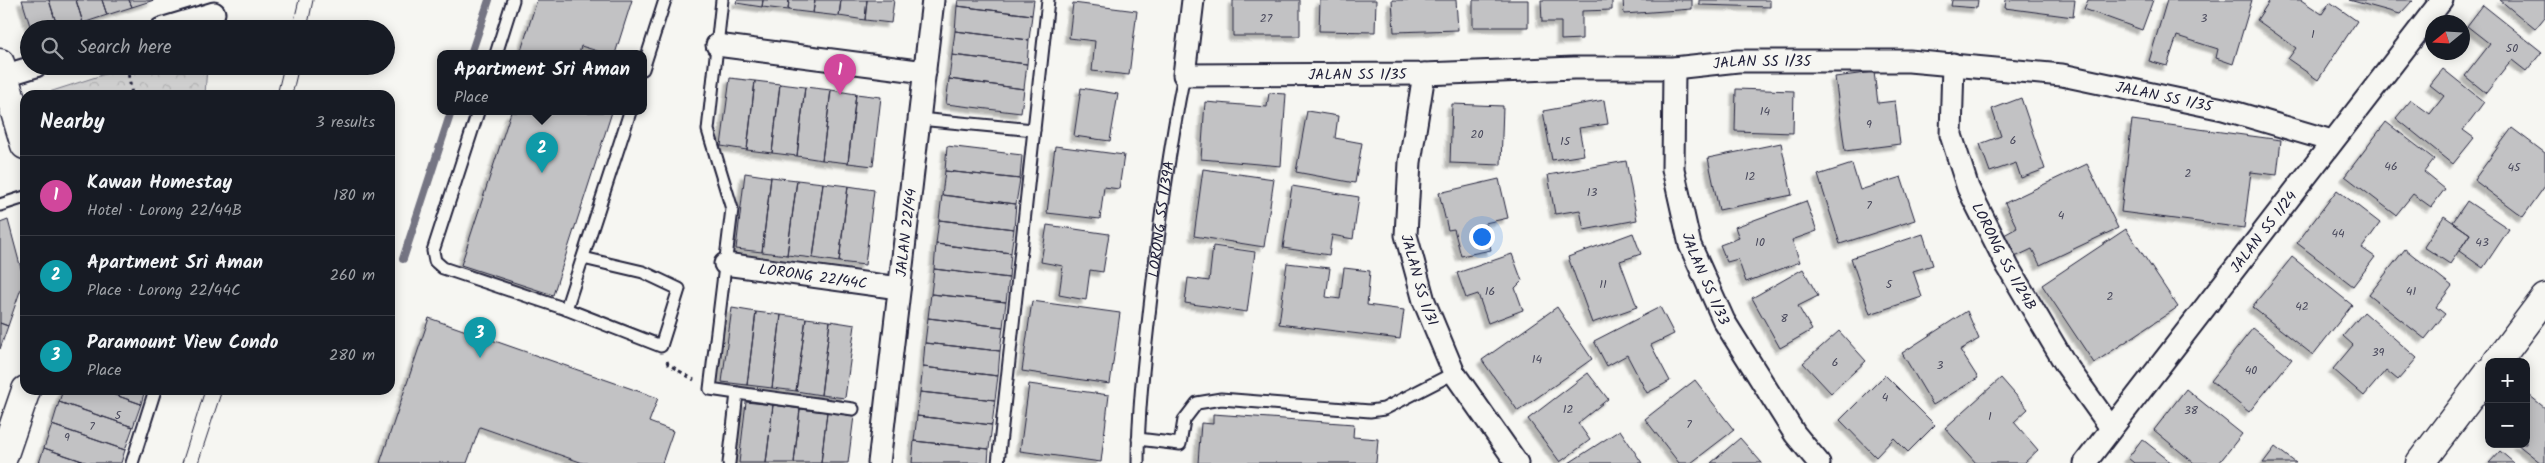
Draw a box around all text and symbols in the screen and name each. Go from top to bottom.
house number: 27 [1260,9,1273,28]
house number: 3 [2201,9,2208,28]
north arrow [2425,15,2470,60]
search box [20,20,395,75]
house number: 1 [2311,25,2315,44]
text: Search here [78,33,172,63]
icon: search [38,34,66,62]
house number: 50 [2506,39,2518,58]
popup [437,50,647,115]
street label: JALAN SS 1/35 [1712,50,1812,77]
pin: 1 [824,54,856,95]
text: Apartment Sri Aman [454,55,630,85]
street label: JALAN SS 1/35 [1308,63,1408,87]
street label: JALAN SS 1/35 [2113,76,2215,120]
text: Place [454,85,488,110]
house number: 14 [1760,102,1771,121]
text: Nearby [40,106,105,139]
text: 3 results [316,110,375,135]
house number: 9 [1866,115,1872,134]
house number: 20 [1471,125,1483,144]
house number: 6 [2010,131,2016,150]
pin: 2 [526,132,558,173]
house number: 15 [1560,132,1572,151]
house number: 46 [2384,157,2398,176]
house number: 45 [2507,158,2522,177]
street label: LORONG SS 1/39A [1142,159,1182,279]
house number: 2 [2185,164,2192,183]
house number: 12 [1745,167,1755,186]
text: Kawan Homestay [87,168,232,198]
text: 1 [54,183,58,208]
text: 180 m [333,183,375,208]
house number: 13 [1587,183,1597,202]
street label: JALAN SS 1/24 [2224,186,2304,279]
street label: JALAN 22/44 [890,187,924,278]
house number: 7 [1866,196,1872,215]
text: Hotel · Lorong 22/44B [87,198,242,223]
street label: LORONG SS 1/24B [1964,199,2042,315]
house number: 4 [2058,206,2065,225]
your location [1469,224,1495,250]
house number: 44 [2331,224,2345,243]
street label: JALAN SS 1/31 [1393,231,1444,330]
street label: JALAN SS 1/33 [1675,231,1736,330]
house number: 10 [1755,233,1765,252]
house number: 43 [2475,233,2489,252]
text: Apartment Sri Aman [87,248,263,278]
street label: LORONG 22/44C [757,258,869,296]
text: 2 [51,263,61,288]
text: 260 m [330,263,375,288]
house number: 11 [1599,275,1607,294]
house number: 5 [1886,275,1894,294]
text: Place · Lorong 22/44C [87,278,241,303]
house number: 16 [1485,282,1495,301]
house number: 41 [2406,282,2416,301]
house number: 2 [2107,287,2114,306]
house number: 42 [2295,297,2309,316]
house number: 8 [1780,309,1788,328]
pin: 3 [464,317,496,358]
text: Paramount View Condo [87,328,279,358]
text: 3 [52,343,60,368]
text: 280 m [329,343,375,368]
house number: 39 [2372,343,2384,362]
house number: 14 [1532,350,1543,369]
house number: 6 [1832,353,1838,372]
house number: 3 [1937,356,1944,375]
text: Place [87,358,121,383]
map controls [2485,358,2530,448]
button: + [2485,358,2530,403]
house number: 40 [2245,361,2257,380]
house number: 4 [1882,388,1889,407]
house number: 12 [1563,400,1573,419]
house number: 38 [2184,401,2199,420]
button: − [2485,403,2530,448]
house number: 5 [115,406,123,425]
house number: 1 [1988,407,1992,426]
house number: 7 [1686,415,1692,434]
house number: 7 [89,417,95,436]
house number: 9 [64,428,70,447]

